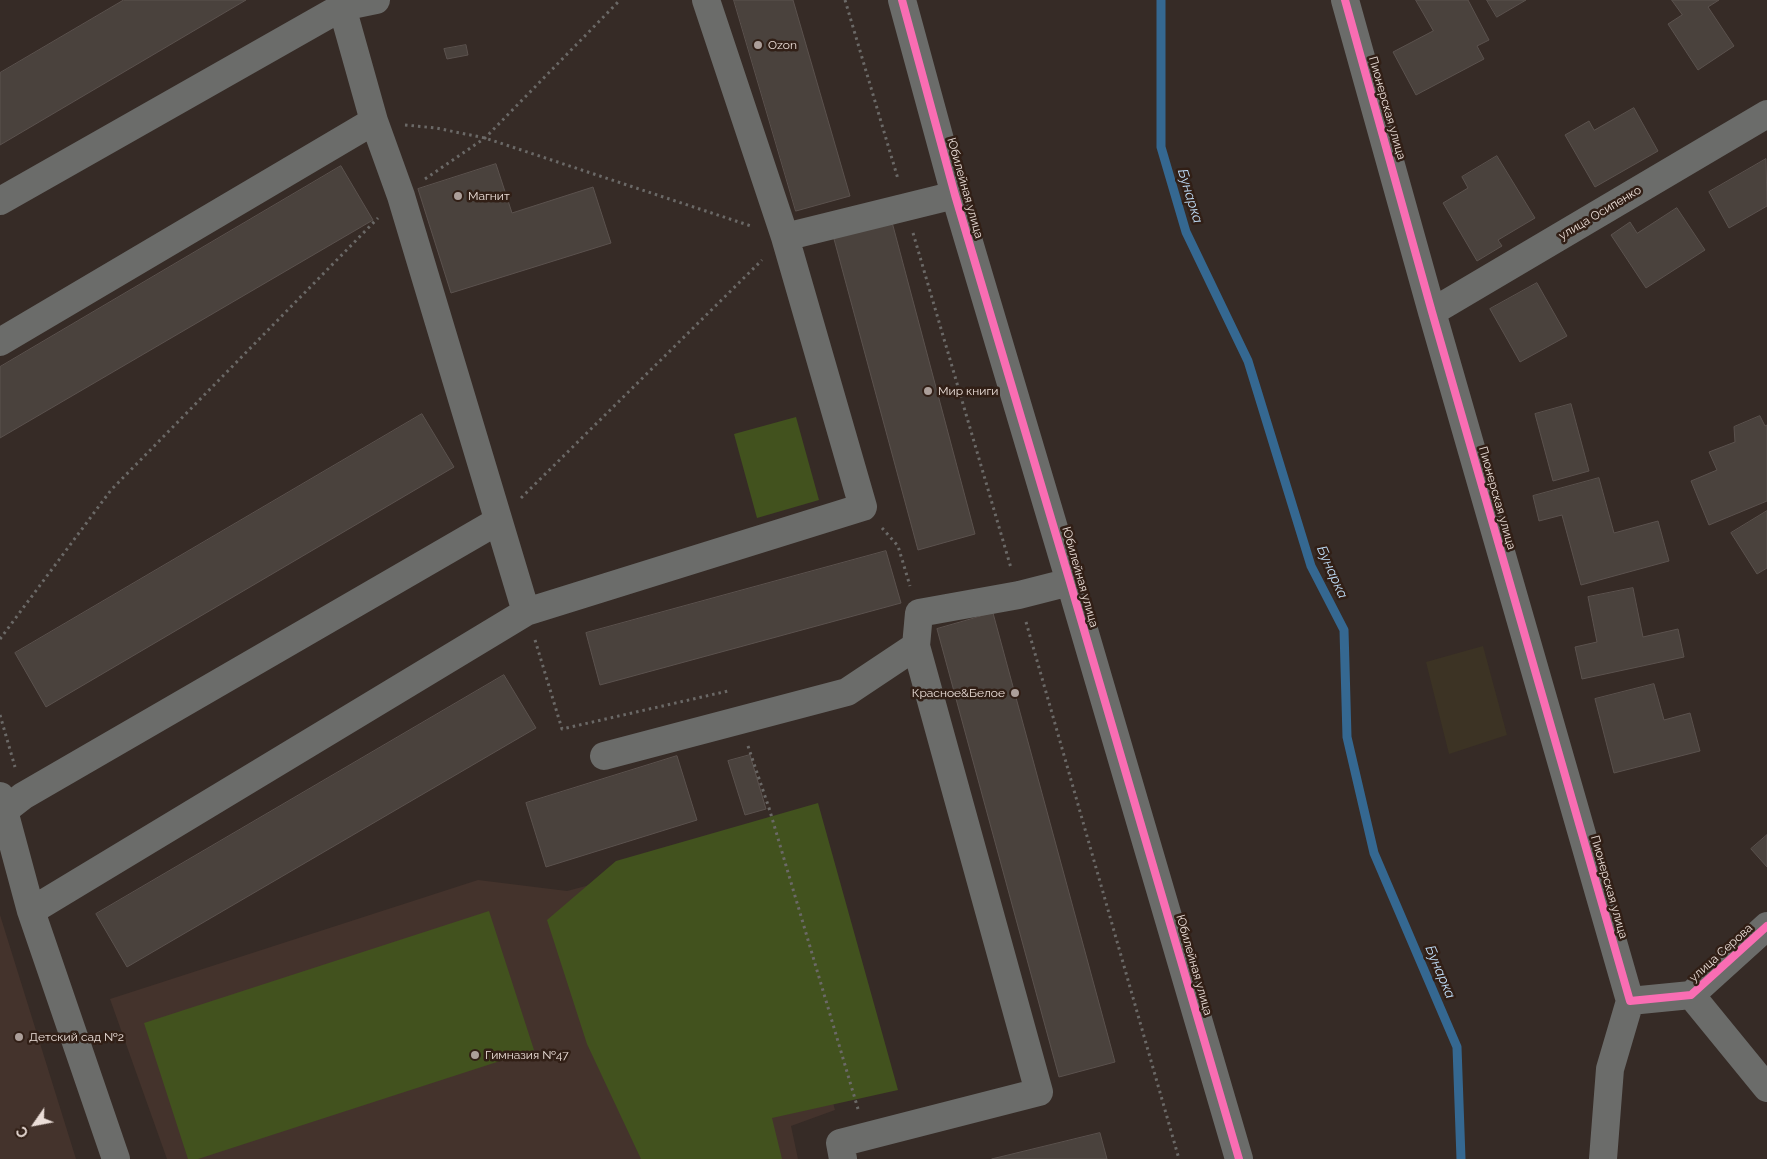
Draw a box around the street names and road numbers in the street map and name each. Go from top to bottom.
street label: Пионерская улица [1365,55,1409,161]
street label: Юбилейная улица [944,136,986,240]
street label: улица Осипенко [1556,183,1644,243]
street label: Пионерская улица [1475,445,1519,551]
street label: Юбилейная улица [1059,525,1101,629]
street label: Пионерская улица [1587,834,1631,940]
street label: Юбилейная улица [1173,913,1215,1017]
street label: улица Серова [1687,921,1755,985]

